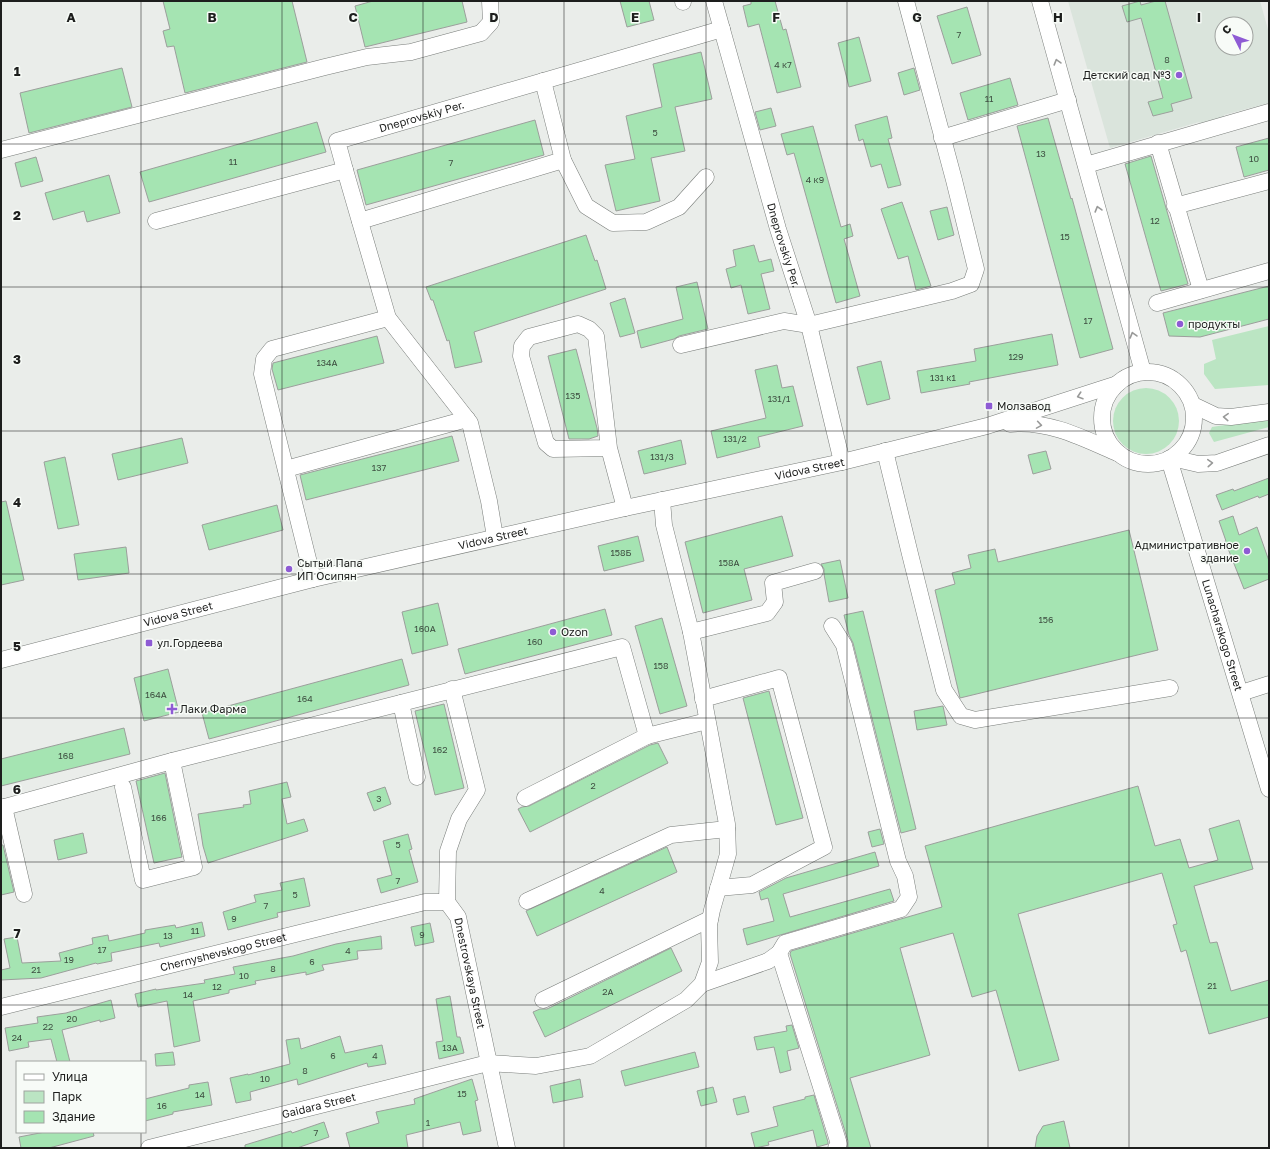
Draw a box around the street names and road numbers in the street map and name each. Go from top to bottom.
street label: Dneprovskiy Per. [377,97,466,134]
street label: Dneprovskiy Per. [765,201,803,289]
street label: Vidova Street [773,455,846,482]
street label: Vidova Street [457,523,529,552]
street label: Lunacharskogo Street [1200,577,1246,692]
street label: Vidova Street [142,598,214,629]
street label: Dnestrovskaya Street [452,916,489,1030]
street label: Chernyshevskogo Street [159,930,288,973]
street label: Gaidara Street [280,1089,357,1120]

